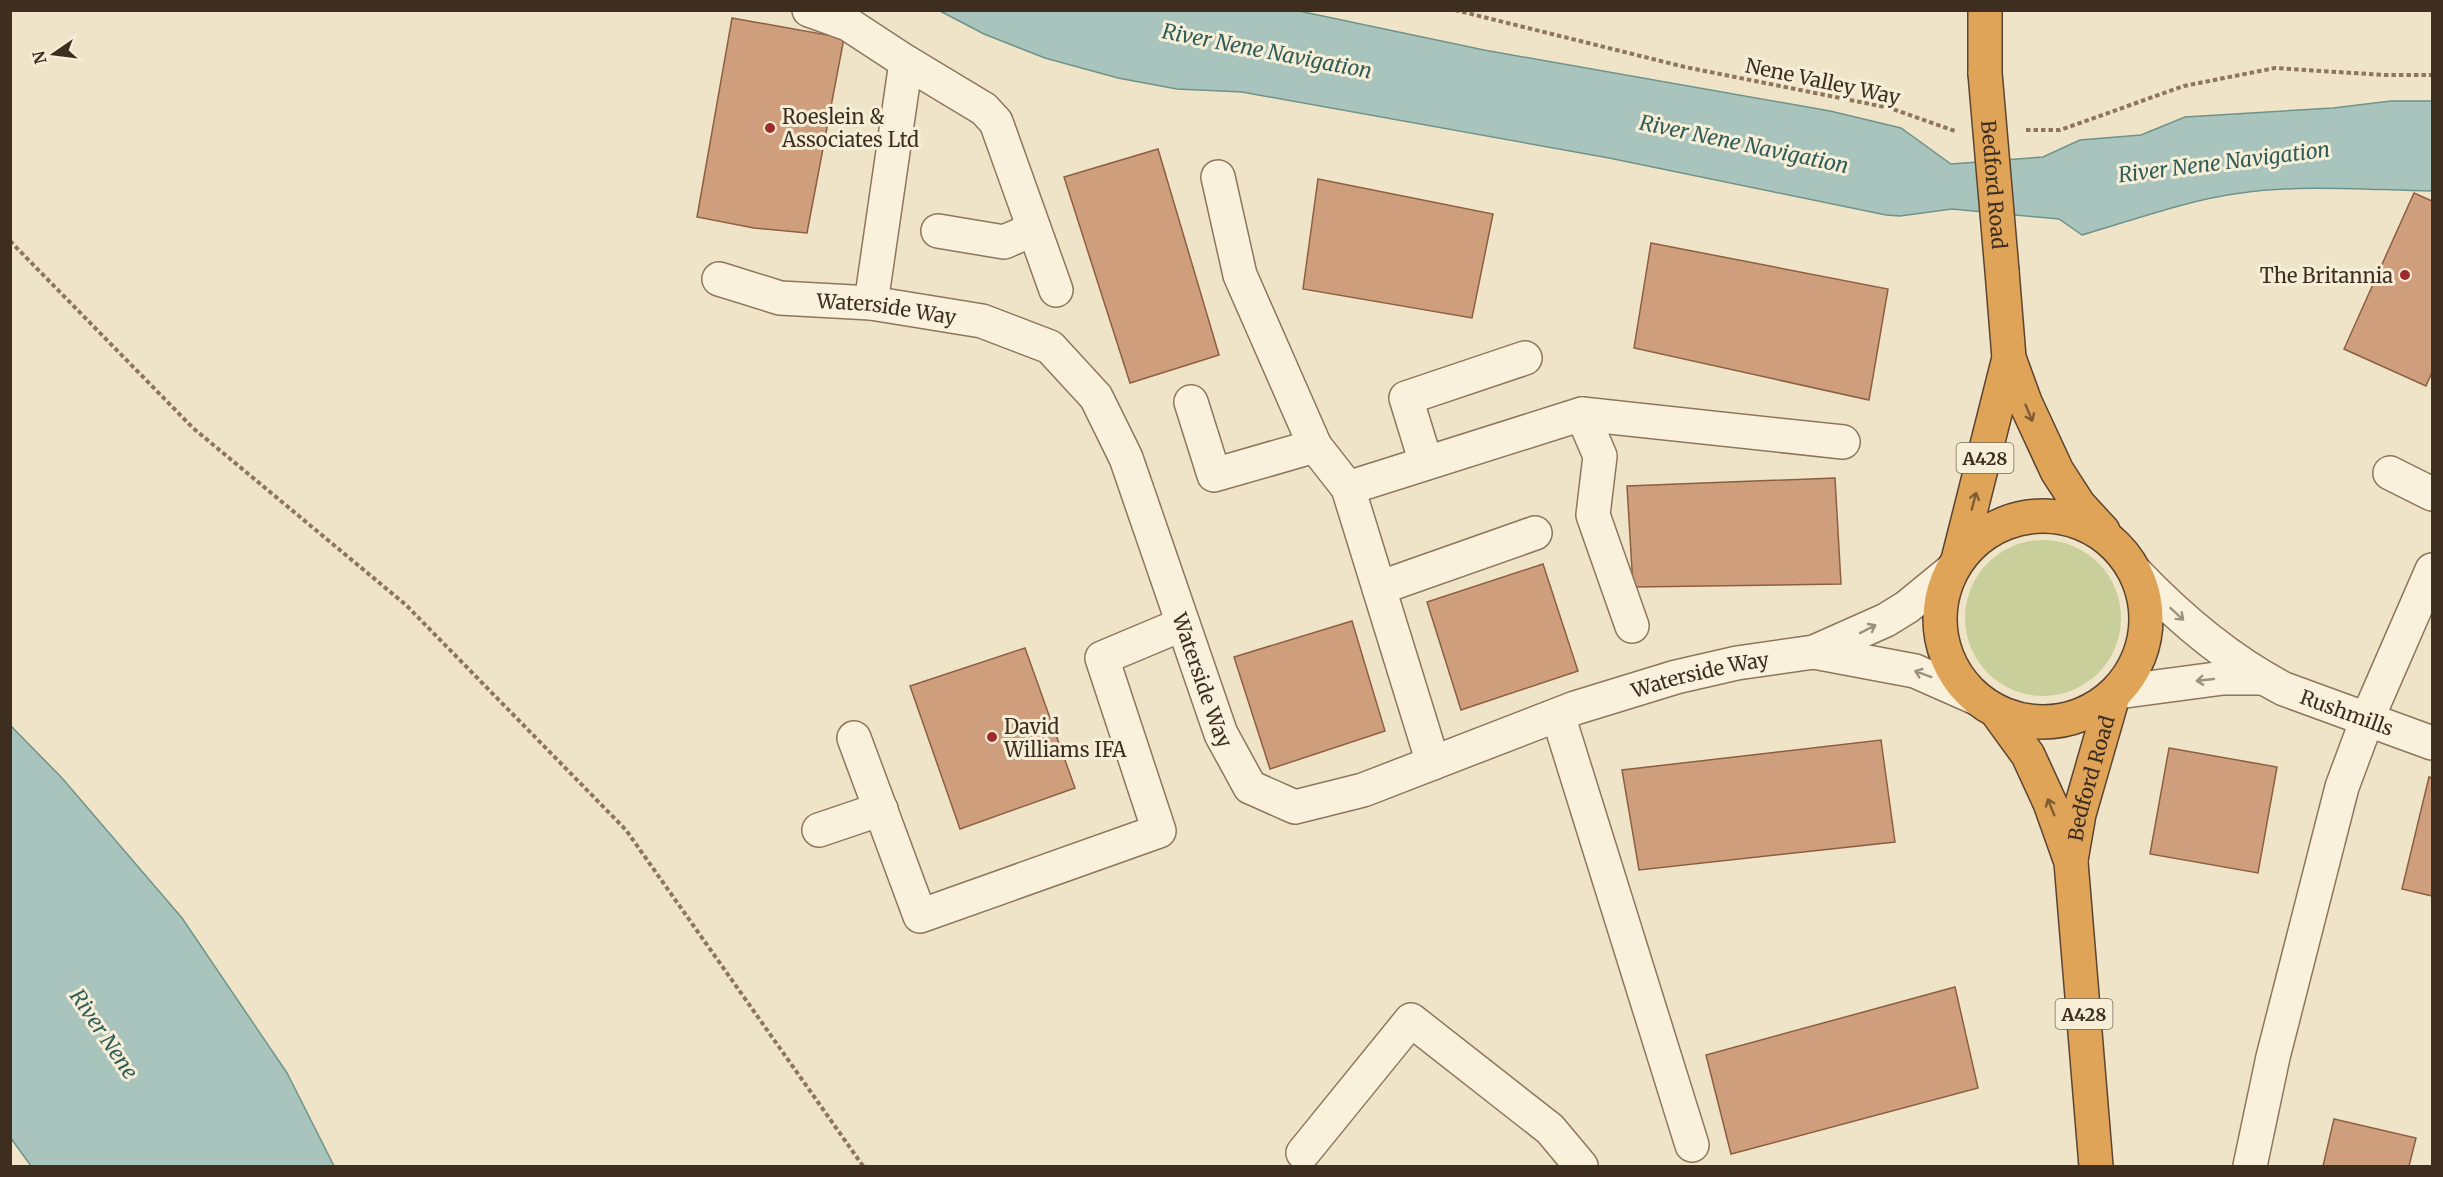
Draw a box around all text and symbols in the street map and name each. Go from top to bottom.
water label: River Nene Navigation [1160,17,1374,85]
north arrow [24,24,84,84]
text: N [28,49,51,66]
street label: Nene Valley Way [1743,52,1903,110]
place label: Roeslein & Associates Ltd [781,104,919,152]
water label: River Nene Navigation [1637,109,1851,179]
street label: Bedford Road [1977,119,2013,250]
marker: Roeslein & Associates Ltd [763,121,777,135]
water label: River Nene Navigation [2117,136,2331,188]
place label: The Britannia [2260,263,2393,288]
marker: The Britannia [2398,268,2412,282]
street label: Waterside Way [815,287,959,329]
one-way arrow [2025,404,2036,422]
road number: A428 [1956,443,2014,473]
one-way arrow [1968,492,1980,511]
one-way arrow [2169,607,2184,621]
street label: Waterside Way [1167,608,1239,752]
one-way arrow [1859,623,1876,635]
street label: Waterside Way [1627,646,1771,703]
one-way arrow [1914,667,1932,678]
one-way arrow [2196,675,2216,686]
street label: Rushmills [2297,684,2397,740]
street label: Bedford Road [2062,712,2119,843]
place label: David Williams IFA [1003,714,1127,762]
marker: David Williams IFA [985,730,999,744]
one-way arrow [2045,798,2056,817]
water label: River Nene [64,984,144,1084]
road number: A428 [2056,999,2112,1029]

